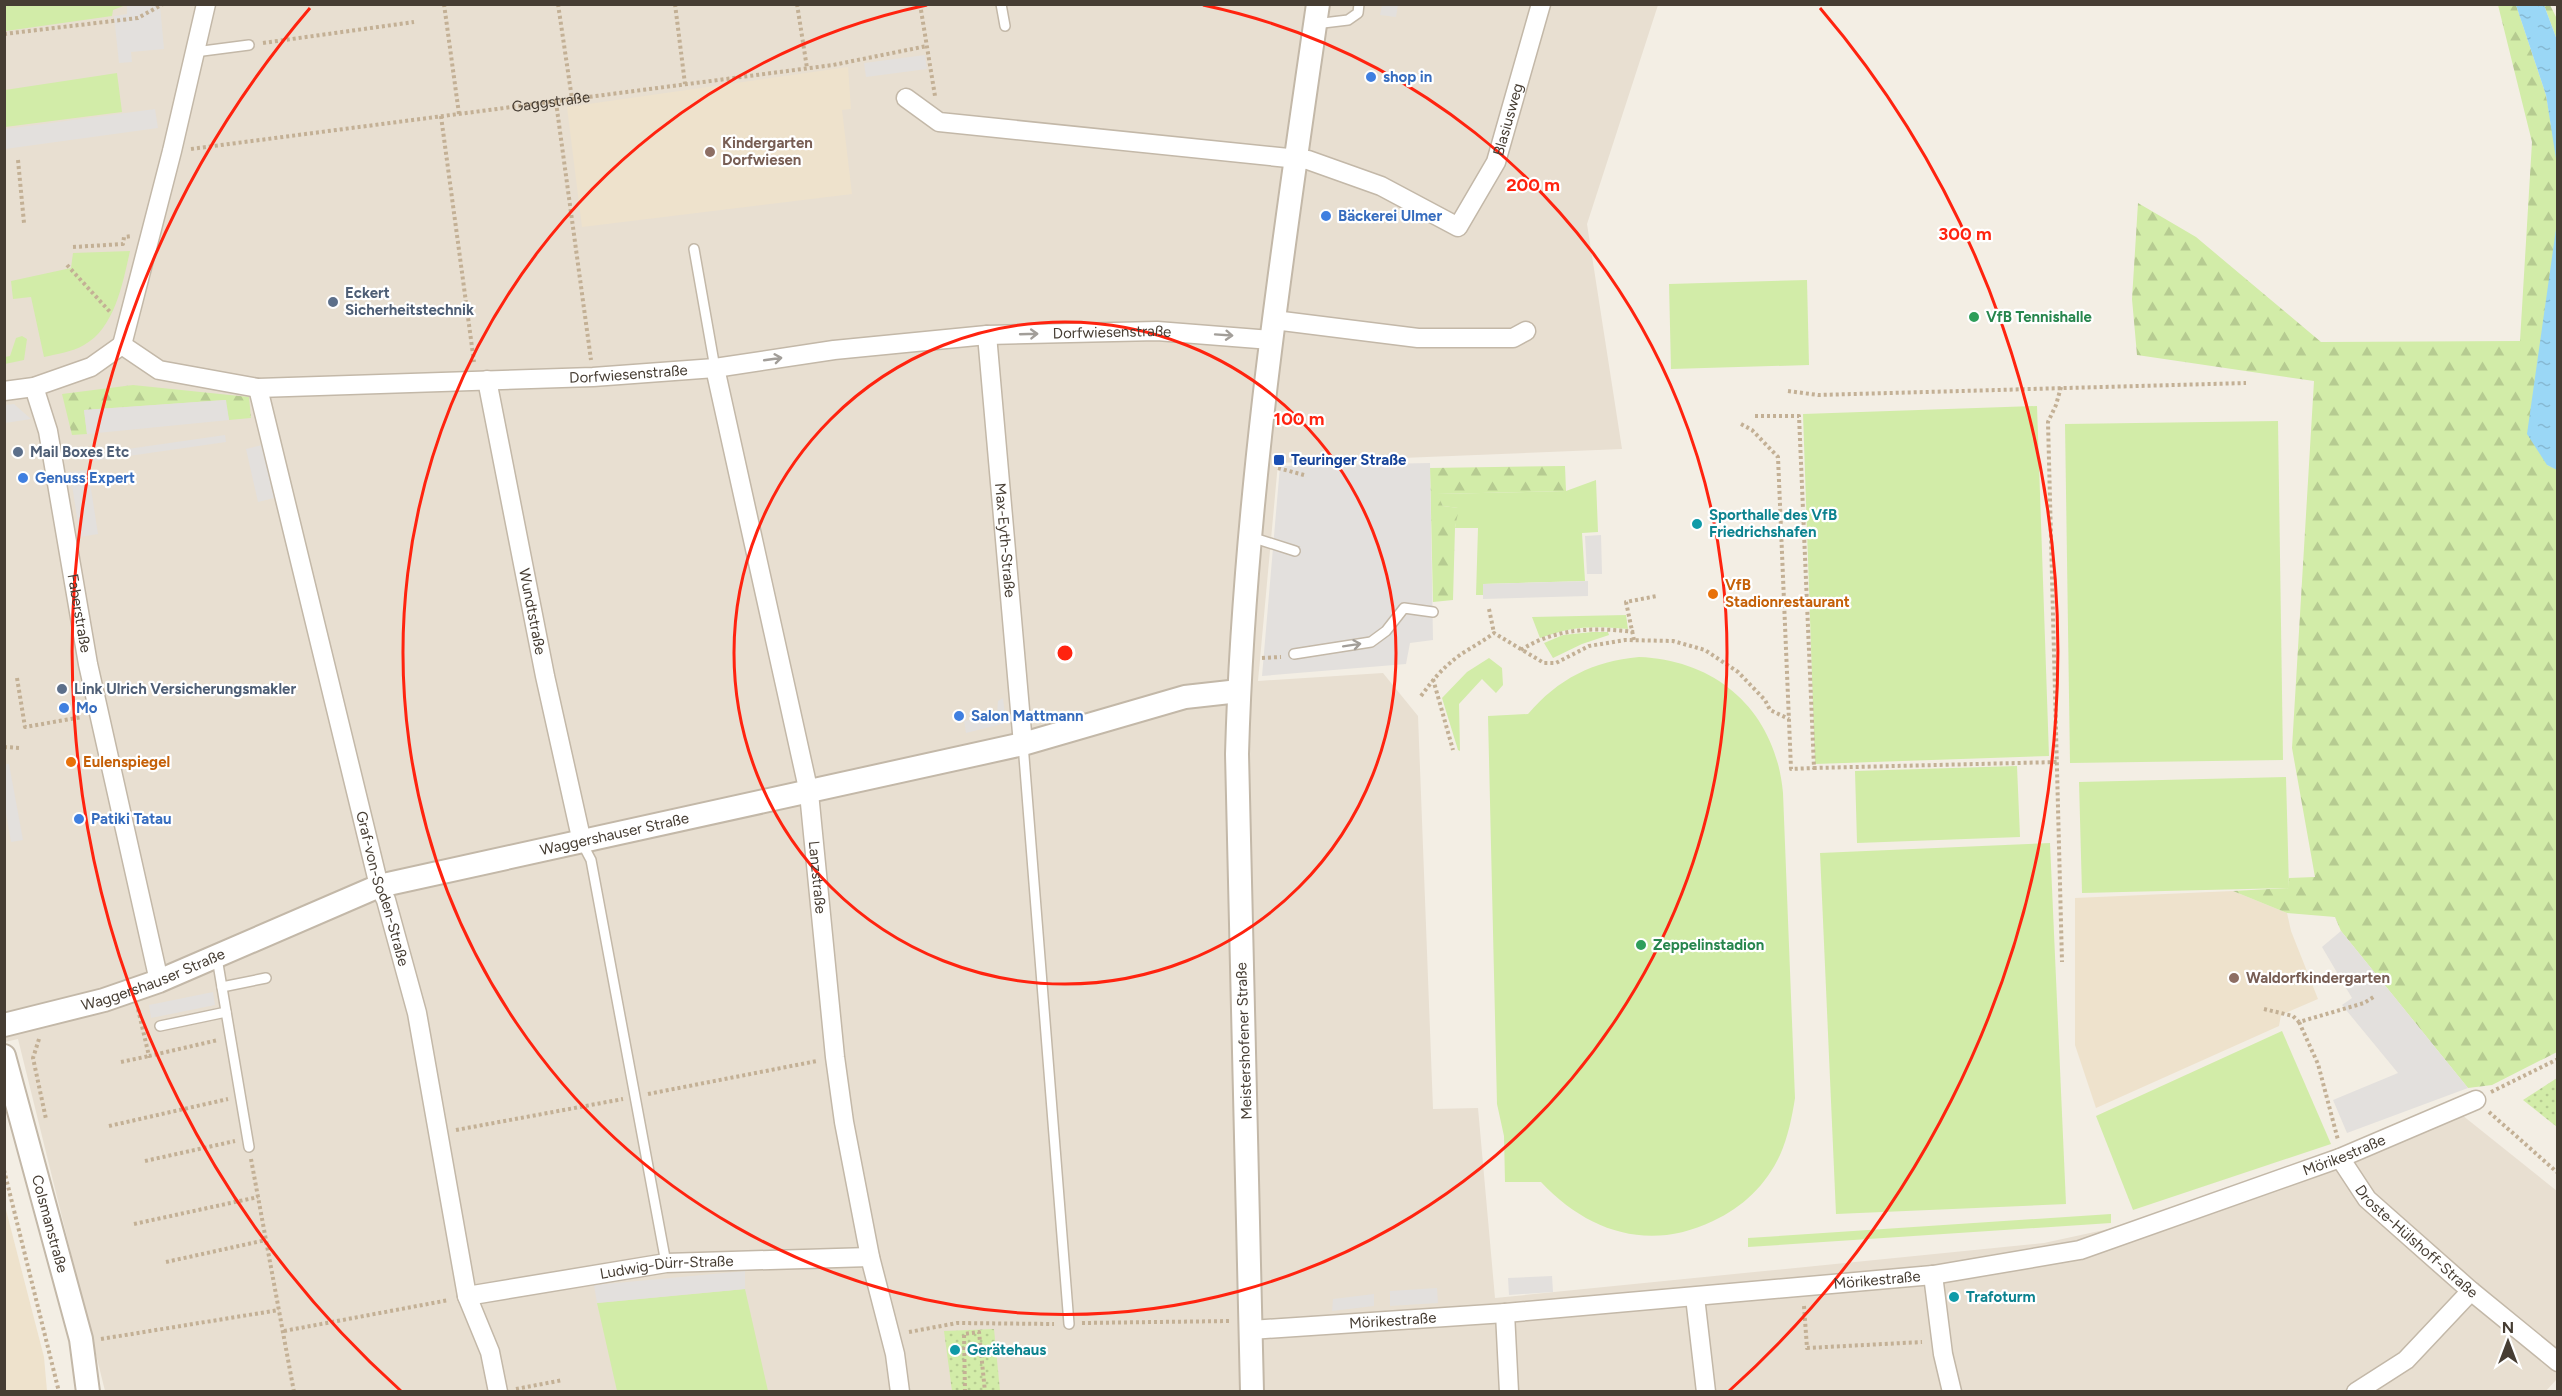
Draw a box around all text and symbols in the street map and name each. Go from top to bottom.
place label: shop in [1383,68,1432,86]
marker: shop in [1364,70,1378,84]
street label: Blasiusweg [1489,81,1527,158]
street label: Gaggstraße [511,88,591,116]
place label: Kindergarten Dorfwiesen [722,134,813,169]
marker: Kindergarten Dorfwiesen [703,145,717,159]
text: 200 m [1506,174,1560,196]
place label: Bäckerei Ulmer [1338,207,1442,225]
marker: Bäckerei Ulmer [1319,209,1333,223]
text: 300 m [1938,223,1992,245]
place label: Eckert Sicherheitstechnik [345,284,474,319]
marker: Eckert Sicherheitstechnik [326,295,340,309]
place label: VfB Tennishalle [1986,308,2092,326]
marker: VfB Tennishalle [1967,310,1981,324]
street label: Dorfwiesenstraße [1053,322,1172,342]
one-way arrow [1019,328,1039,339]
one-way arrow [1214,330,1234,341]
one-way arrow [762,354,782,365]
street label: Dorfwiesenstraße [569,361,688,387]
text: 100 m [1274,408,1324,430]
place label: Mail Boxes Etc [30,443,129,461]
marker: Mail Boxes Etc [11,445,25,459]
place label: Teuringer Straße [1291,451,1407,469]
marker: Teuringer Straße [1272,453,1286,467]
place label: Genuss Expert [35,469,135,487]
marker: Genuss Expert [16,471,30,485]
street label: Max-Eyth-Straße [991,482,1019,598]
place label: Sporthalle des VfB Friedrichshafen [1709,506,1837,541]
marker: Sporthalle des VfB Friedrichshafen [1690,517,1704,531]
street label: Wundtstraße [515,567,550,656]
street label: Faberstraße [64,572,95,654]
place label: VfB Stadionrestaurant [1725,576,1850,611]
marker: VfB Stadionrestaurant [1706,587,1720,601]
one-way arrow [1342,639,1362,650]
centre of rings [1055,643,1075,663]
place label: Link Ulrich Versicherungsmakler [74,680,296,698]
marker: Link Ulrich Versicherungsmakler [55,682,69,696]
place label: Mo [76,699,98,717]
marker: Mo [57,701,71,715]
place label: Salon Mattmann [971,707,1084,725]
marker: Salon Mattmann [952,709,966,723]
place label: Eulenspiegel [83,753,170,771]
marker: Eulenspiegel [64,755,78,769]
street label: Graf-von-Soden-Straße [352,809,413,968]
street label: Waggershauser Straße [538,809,691,859]
place label: Patiki Tatau [91,810,172,828]
marker: Patiki Tatau [72,812,86,826]
street label: Lanzstraße [805,840,830,915]
place label: Zeppelinstadion [1653,936,1764,954]
marker: Zeppelinstadion [1634,938,1648,952]
street label: Waggershauser Straße [79,945,228,1014]
street label: Meistershofener Straße [1232,962,1256,1120]
place label: Waldorfkindergarten [2246,969,2390,987]
marker: Waldorfkindergarten [2227,971,2241,985]
street label: Mörikestraße [2300,1131,2388,1179]
street label: Colsmanstraße [28,1173,72,1275]
street label: Droste-Hülshoff-Straße [2351,1181,2481,1302]
street label: Ludwig-Dürr-Straße [598,1252,734,1283]
street label: Mörikestraße [1833,1267,1921,1293]
place label: Trafoturm [1966,1288,2036,1306]
marker: Trafoturm [1947,1290,1961,1304]
street label: Mörikestraße [1348,1309,1437,1332]
north arrow [2478,1312,2538,1372]
text: N [2502,1318,2514,1337]
place label: Gerätehaus [967,1341,1046,1359]
marker: Gerätehaus [948,1343,962,1357]

